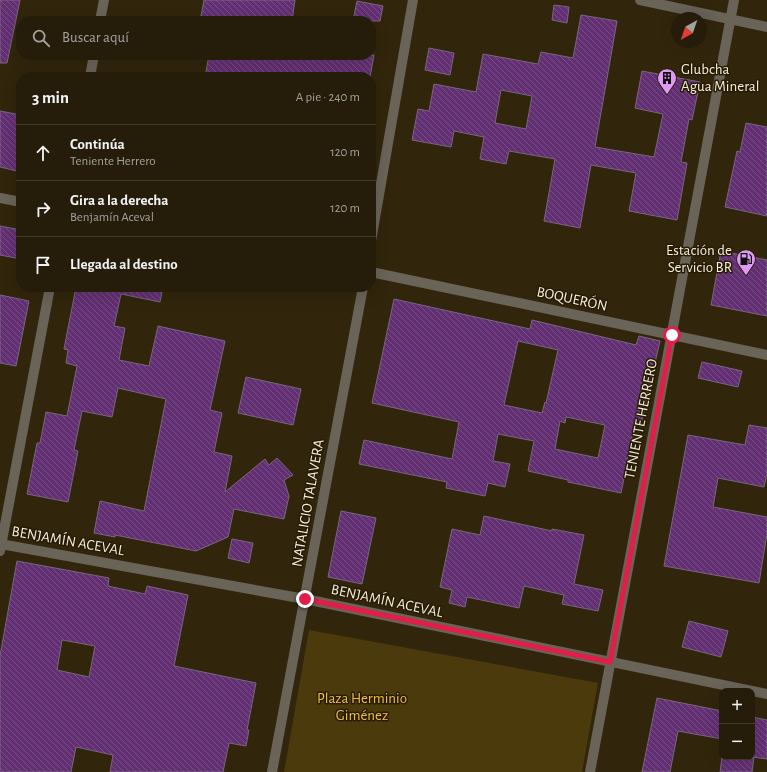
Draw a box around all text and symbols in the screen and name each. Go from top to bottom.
north arrow [671,12,707,48]
search box [16,16,376,60]
icon: search [30,27,52,49]
text: Buscar aquí [62,30,129,45]
place label: Glubcha Agua Mineral [681,62,759,94]
building icon: Glubcha Agua Mineral [656,67,678,95]
text: 3 min [32,89,69,106]
text: A pie · 240 m [296,91,360,104]
text: Continúa [70,137,125,152]
icon: ahead [32,142,54,164]
text: 120 m [330,146,360,159]
text: Teniente Herrero [70,155,156,168]
text: Gira a la derecha [70,193,169,208]
icon: right [32,198,54,220]
text: 120 m [330,202,360,215]
text: Benjamín Aceval [70,211,154,224]
place label: Estación de Servicio BR [666,243,732,275]
fuel station icon: Estación de Servicio BR [735,248,757,276]
icon: arrive [32,254,54,276]
text: Llegada al destino [70,257,178,272]
street label: BOQUERÓN [535,282,609,314]
route start [663,326,681,344]
street label: TENIENTE HERRERO [622,358,660,480]
street label: NATALICIO TALAVERA [289,438,327,568]
street label: BENJAMÍN ACEVAL [11,522,127,558]
street label: BENJAMÍN ACEVAL [330,580,445,620]
route end [296,590,314,608]
map controls [719,688,755,760]
button: + [719,688,755,724]
park label: Plaza Herminio Giménez [317,691,407,723]
button: − [719,724,755,760]

